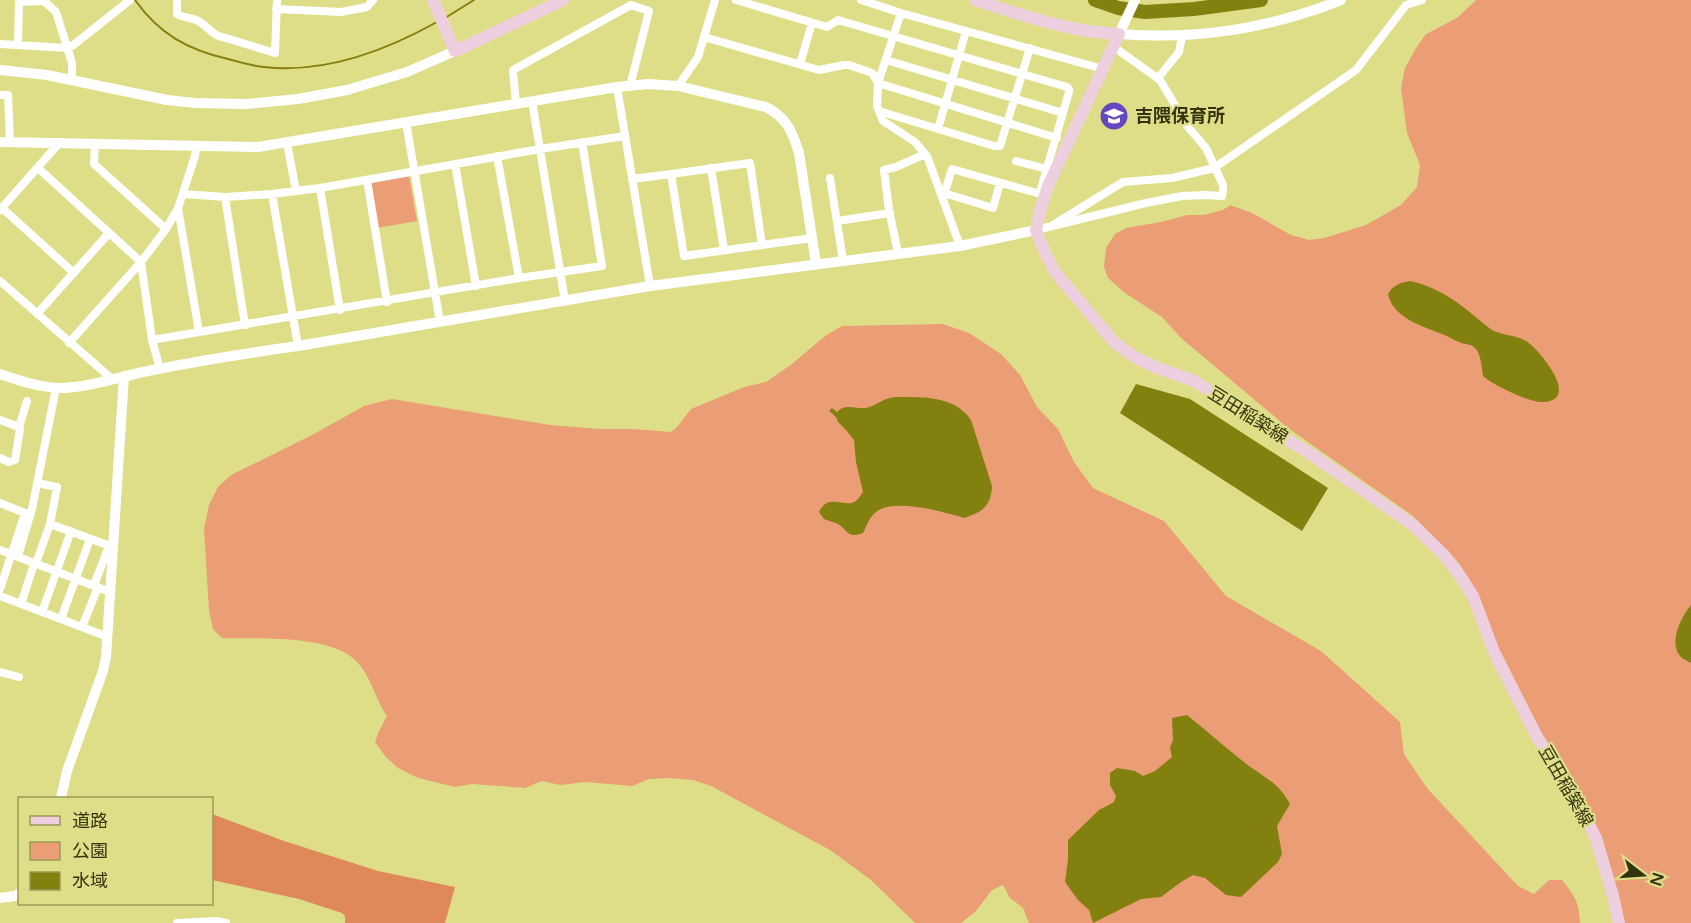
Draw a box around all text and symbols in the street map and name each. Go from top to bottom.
school or university icon: 吉隈保育所 [1098,100,1130,132]
place label: 吉隈保育所 [1135,105,1225,127]
street label: 豆田稲築線 [1204,382,1292,448]
street label: 豆田稲築線 [1534,742,1598,830]
legend [18,797,213,905]
text: 道路 [72,810,108,832]
text: 公園 [72,840,108,862]
north arrow [1613,845,1673,905]
text: 水域 [72,870,108,892]
text: N [1645,870,1668,888]

